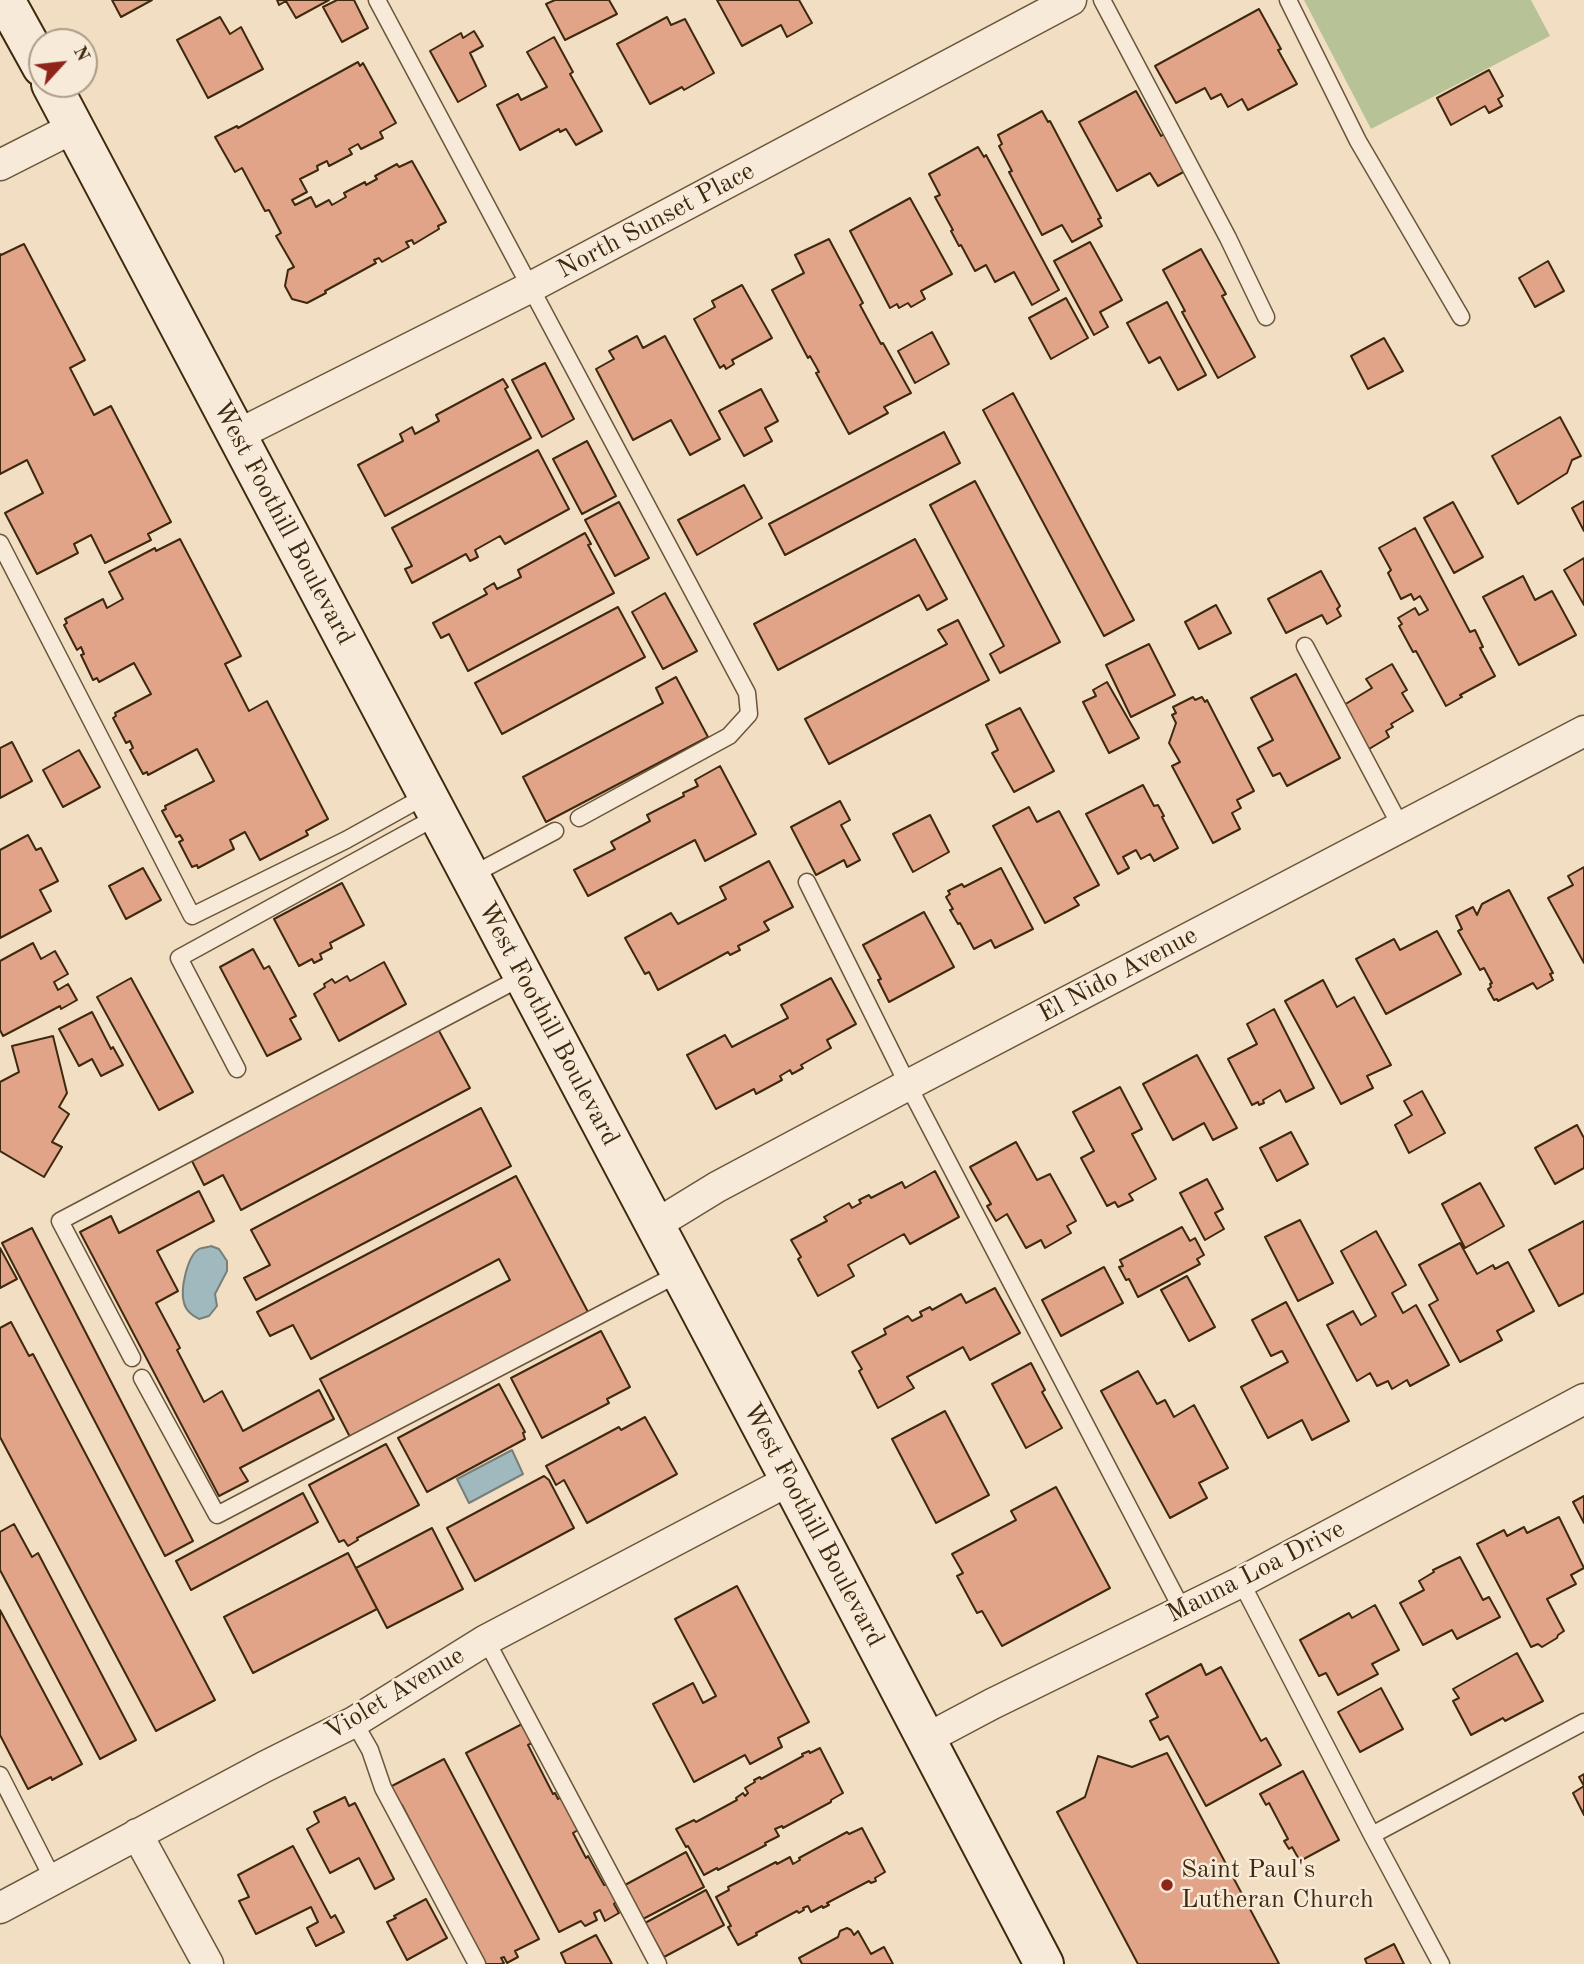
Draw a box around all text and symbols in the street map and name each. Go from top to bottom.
north arrow [28,28,98,98]
text: N [69,43,92,65]
street label: North Sunset Place [552,156,760,286]
street label: West Foothill Boulevard [205,396,361,650]
street label: West Foothill Boulevard [470,897,626,1151]
street label: El Nido Avenue [1033,920,1203,1030]
street label: West Foothill Boulevard [735,1398,891,1652]
street label: Mauna Loa Drive [1162,1514,1350,1630]
street label: Violet Avenue [320,1640,470,1748]
place label: Saint Paul's Lutheran Church [1181,1854,1374,1916]
marker: Saint Paul's Lutheran Church [1159,1877,1175,1893]

